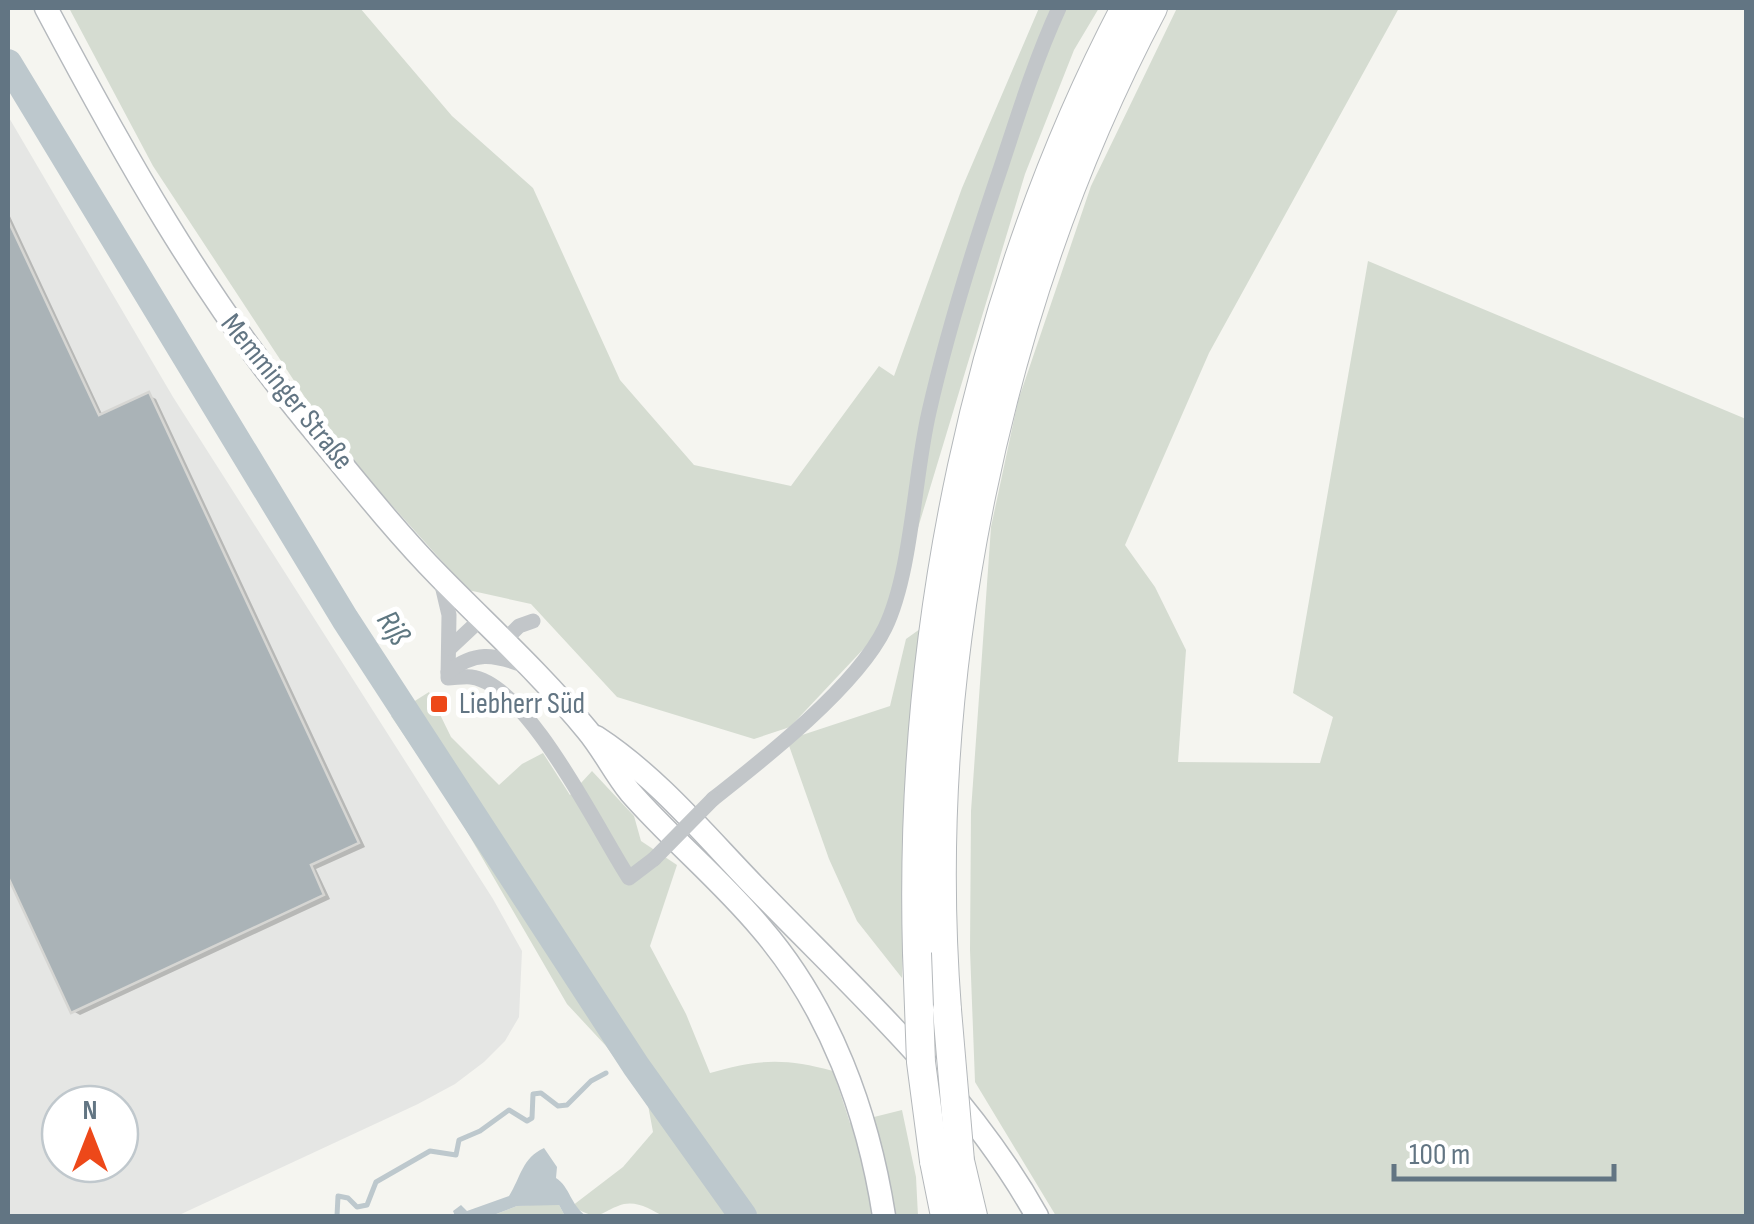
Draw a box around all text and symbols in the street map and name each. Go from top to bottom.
street label: Memminger Straße [213,307,361,477]
water label: Riß [368,603,418,653]
place label: Liebherr Süd [459,686,585,722]
marker: Liebherr Süd [428,693,450,715]
north arrow [40,1084,140,1184]
text: N [83,1094,97,1127]
scale bar [1394,1119,1614,1181]
text: 100 m [1409,1137,1470,1173]

